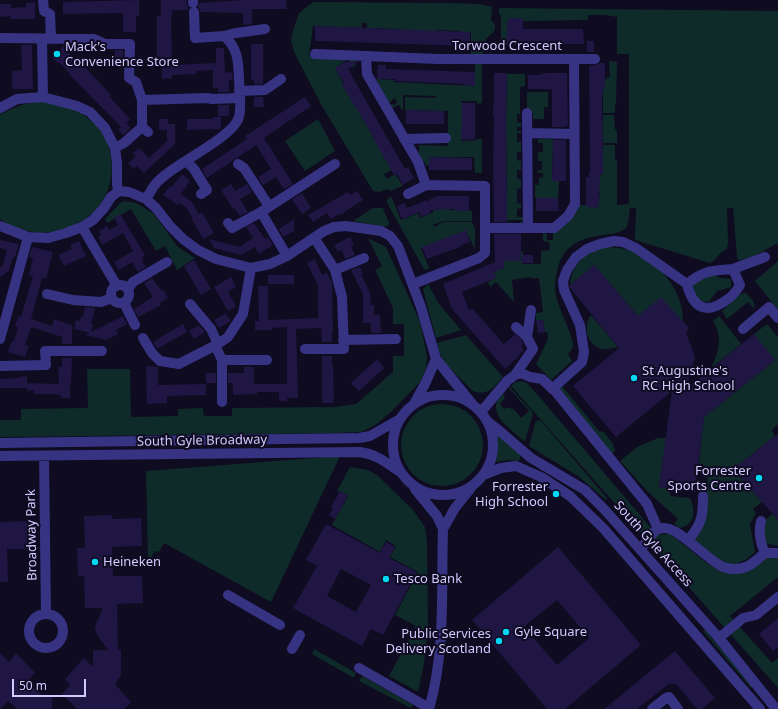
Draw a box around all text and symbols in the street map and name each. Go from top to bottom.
street label: Torwood Crescent [452,38,562,54]
place label: Mack's Convenience Store [65,39,179,70]
marker: Mack's Convenience Store [52,49,62,59]
place label: St Augustine's RC High School [642,363,735,394]
marker: St Augustine's RC High School [629,373,639,383]
street label: South Gyle Broadway [137,432,267,450]
place label: Forrester Sports Centre [668,463,751,494]
marker: Forrester Sports Centre [754,473,764,483]
place label: Forrester High School [475,479,548,510]
street label: Broadway Park [23,489,41,581]
marker: Forrester High School [551,489,561,499]
street label: South Gyle Access [610,498,696,590]
place label: Heineken [103,554,161,570]
marker: Heineken [90,557,100,567]
place label: Tesco Bank [394,571,462,587]
marker: Tesco Bank [381,574,391,584]
place label: Gyle Square [514,624,587,640]
place label: Public Services Delivery Scotland [386,626,491,657]
marker: Gyle Square [501,627,511,637]
marker: Public Services Delivery Scotland [494,636,504,646]
scale bar [14,671,88,697]
text: 50 m [19,677,47,694]

